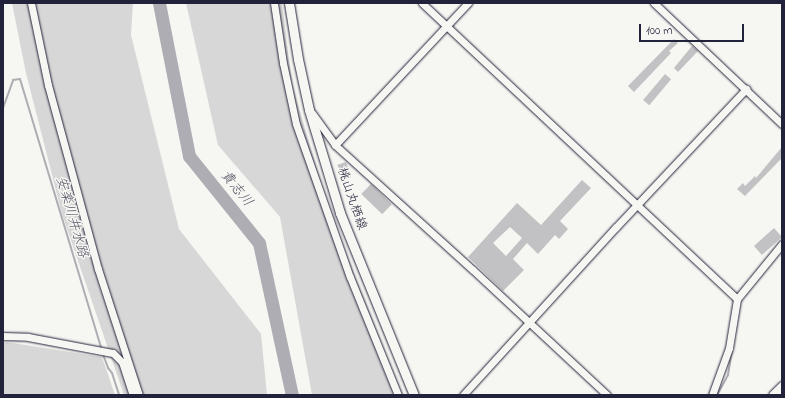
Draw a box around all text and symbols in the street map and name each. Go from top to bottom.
scale bar [641,16,746,42]
text: 100 m [646,22,673,40]
street label: 桃山丸栖線 [333,166,369,232]
water label: 貴志川 [216,167,256,211]
water label: 安楽川井水路 [51,174,91,260]

